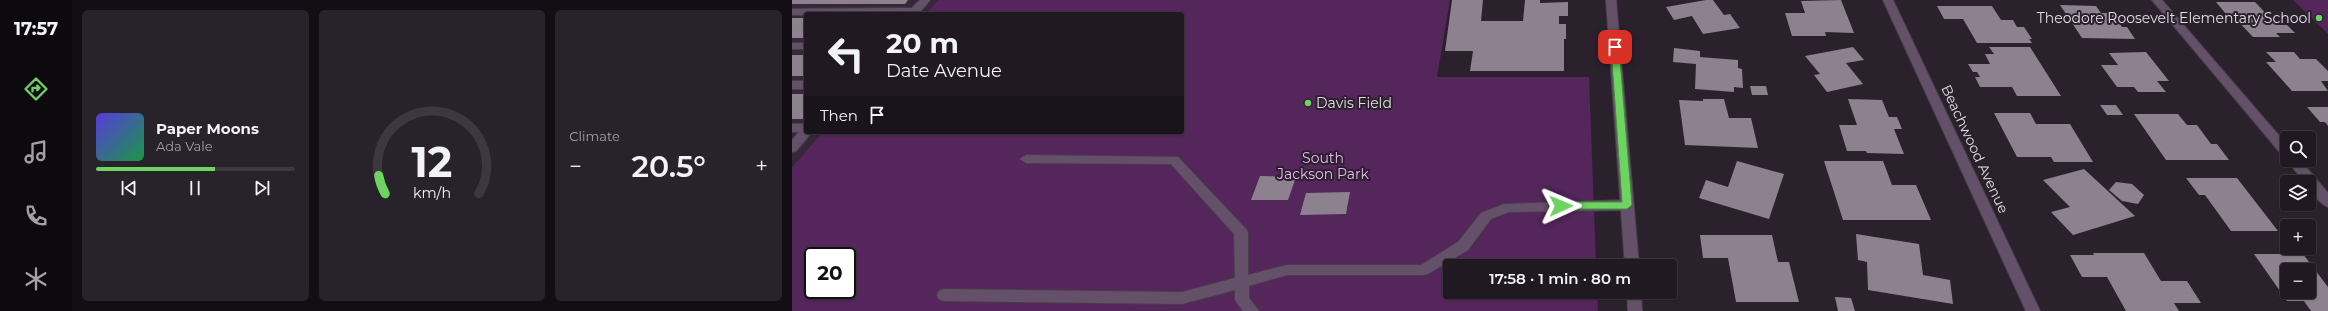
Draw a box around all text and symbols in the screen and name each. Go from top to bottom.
place label: Theodore Roosevelt Elementary School [2037,9,2311,27]
marker: Theodore Roosevelt Elementary School [2314,13,2324,23]
text: 17:57 [14,18,58,40]
text: 20 m [886,26,959,60]
icon: left [820,28,872,80]
pin [1598,30,1632,64]
icon: arrive [1604,36,1626,58]
text: Date Avenue [886,60,1002,82]
icon: directions [22,75,50,103]
street label: Beachwood Avenue [1937,82,2013,216]
place label: Davis Field [1316,94,1392,112]
marker: Davis Field [1303,98,1313,108]
icon: arrive [866,104,888,126]
text: Then [820,106,858,125]
text: Paper Moons [156,119,259,138]
text: Climate [569,128,620,144]
map controls [2280,131,2316,299]
button: search [2280,131,2316,167]
text: 12 [412,136,452,186]
icon: music [22,138,50,166]
text: Ada Vale [156,138,213,154]
text: 20.5° [631,148,706,185]
park label: South Jackson Park [1276,149,1370,183]
text: − [569,153,582,180]
text: + [755,153,768,180]
button: layers [2280,175,2316,211]
icon: previous [118,177,140,199]
icon: pause [184,177,206,199]
icon: next [251,177,273,199]
text: km/h [413,183,451,201]
position arrow [1540,185,1582,227]
icon: phone [22,202,50,230]
button: + [2280,219,2316,255]
speed limit sign: 20 [804,247,856,299]
button: − [2280,263,2316,299]
icon: climate [22,265,50,293]
text: 17:58 · 1 min · 80 m [1489,269,1631,288]

